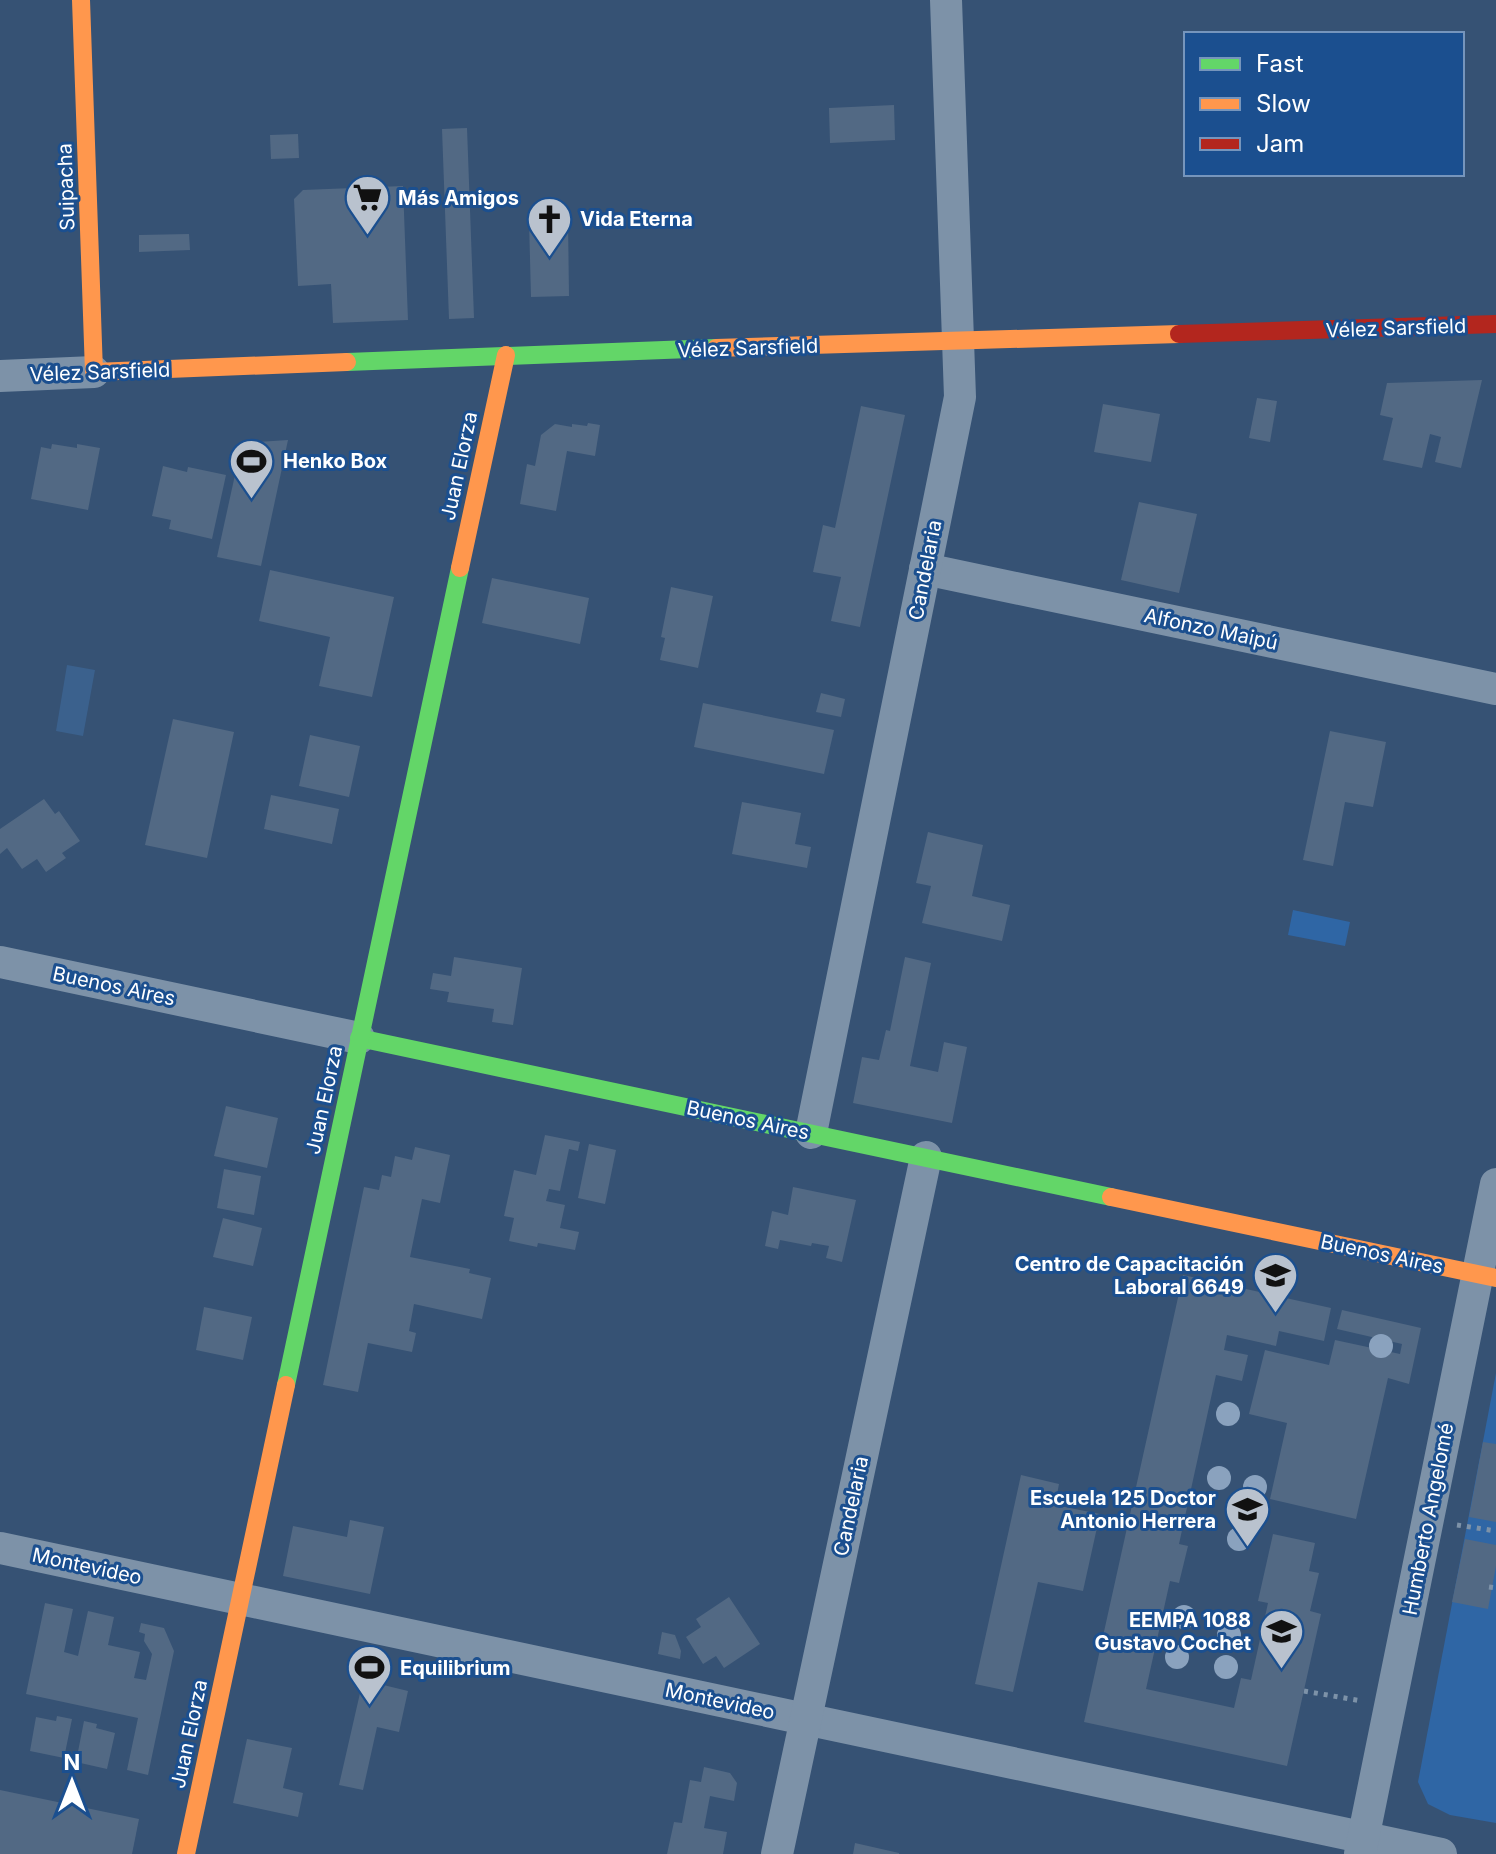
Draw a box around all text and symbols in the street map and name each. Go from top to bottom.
legend [1184,32,1464,176]
text: Fast [1256,49,1304,78]
text: Slow [1256,89,1311,118]
text: Jam [1256,129,1304,158]
street label: Suipacha [52,143,80,231]
supermarket icon: Más Amigos [343,174,391,237]
place label: Más Amigos [398,186,519,210]
church icon: Vida Eterna [525,195,573,258]
place label: Vida Eterna [580,207,693,231]
street label: Vélez Sarsfield [1325,314,1467,342]
street label: Vélez Sarsfield [677,334,819,362]
street label: Vélez Sarsfield [29,358,171,386]
street label: Juan Elorza [436,409,482,523]
sports icon: Henko Box [228,437,276,500]
place label: Henko Box [283,449,388,473]
street label: Candelaria [904,518,946,622]
street label: Alfonzo Maipú [1142,603,1280,655]
street label: Buenos Aires [51,961,177,1011]
street label: Juan Elorza [301,1043,347,1157]
street label: Buenos Aires [685,1095,811,1145]
street label: Buenos Aires [1319,1229,1445,1279]
school or university icon: Centro de Capacitación Laboral 6649 [1251,1251,1299,1314]
place label: Centro de Capacitación Laboral 6649 [1015,1252,1244,1299]
street label: Humberto Angelomé [1398,1421,1458,1617]
street label: Candelaria [829,1454,873,1558]
school or university icon: Escuela 125 Doctor Antonio Herrera [1223,1485,1271,1548]
place label: Escuela 125 Doctor Antonio Herrera [1030,1486,1216,1533]
street label: Montevideo [30,1543,144,1589]
school or university icon: EEMPA 1088 Gustavo Cochet [1258,1607,1306,1670]
place label: EEMPA 1088 Gustavo Cochet [1094,1608,1251,1655]
sports icon: Equilibrium [345,1644,393,1707]
place label: Equilibrium [400,1656,511,1680]
street label: Juan Elorza [166,1677,212,1791]
street label: Montevideo [663,1678,777,1724]
north arrow [32,1742,112,1822]
text: N [64,1749,80,1775]

